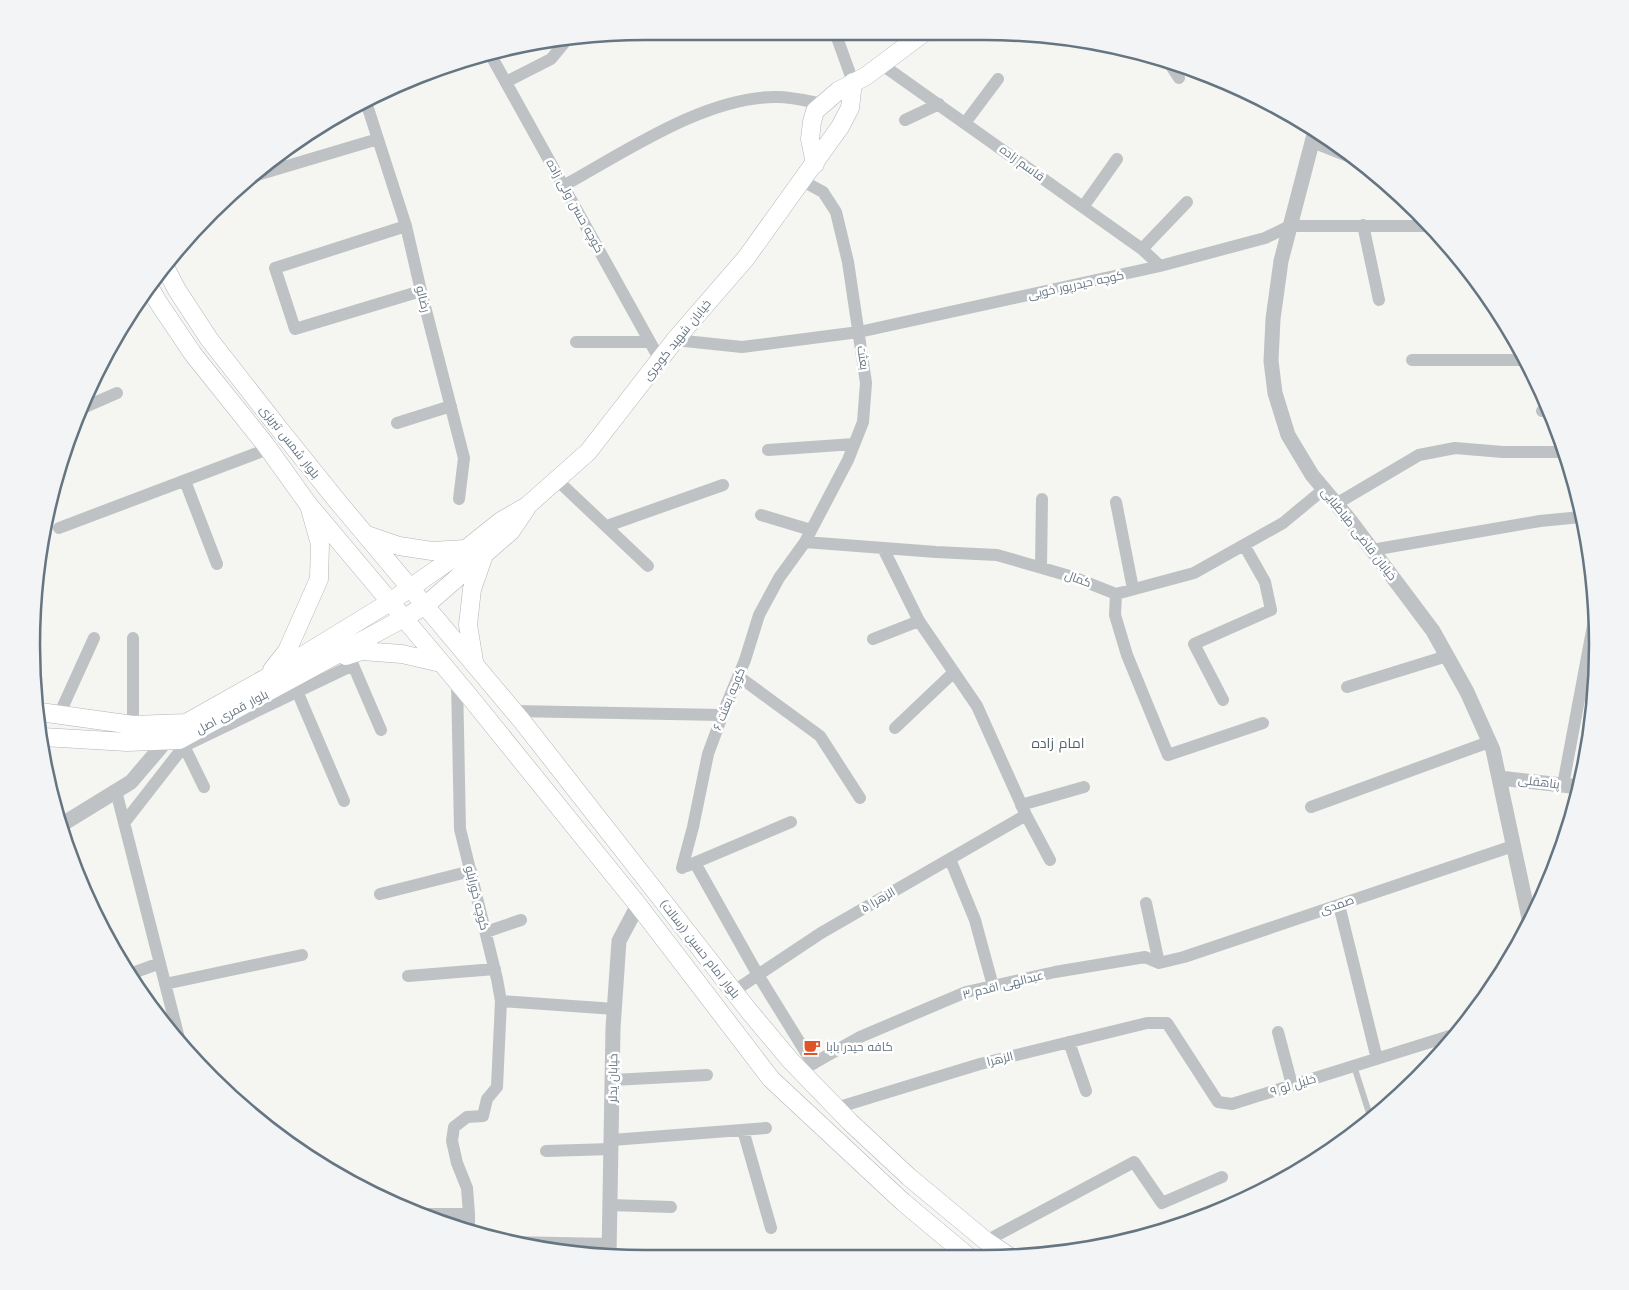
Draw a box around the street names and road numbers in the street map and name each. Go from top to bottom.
street label: قاسم زاده [996,142,1047,185]
street label: کوچه حسن ولی زاده [542,157,607,256]
street label: کوچه حیدرپور خویی [1027,268,1126,304]
street label: رضالو [413,284,433,314]
street label: خیابان شهید کوچری [640,297,715,384]
street label: بعثت [854,345,872,371]
street label: بلوار شمس تبریزی [257,403,323,481]
street label: خیابان قاضی طباطبایی [1318,485,1400,583]
street label: کمال [1063,568,1093,590]
street label: کوچه بعثت ۶ [710,666,750,733]
street label: بلوار قمری اصل [194,687,270,737]
street label: پناهقلی [1517,773,1561,794]
street label: کوچه خورابلو [460,864,492,932]
street label: الزهرا ۵ [858,885,898,915]
street label: صمدی [1318,893,1356,917]
street label: بلوار امام حسین (رسالت) [656,897,743,1002]
street label: عبدالهی اقدم ۳ [961,968,1045,1003]
street label: الزهرا [985,1049,1015,1069]
street label: خیابان یدلر [606,1053,620,1104]
street label: خلیل لو ۹ [1269,1071,1317,1099]

